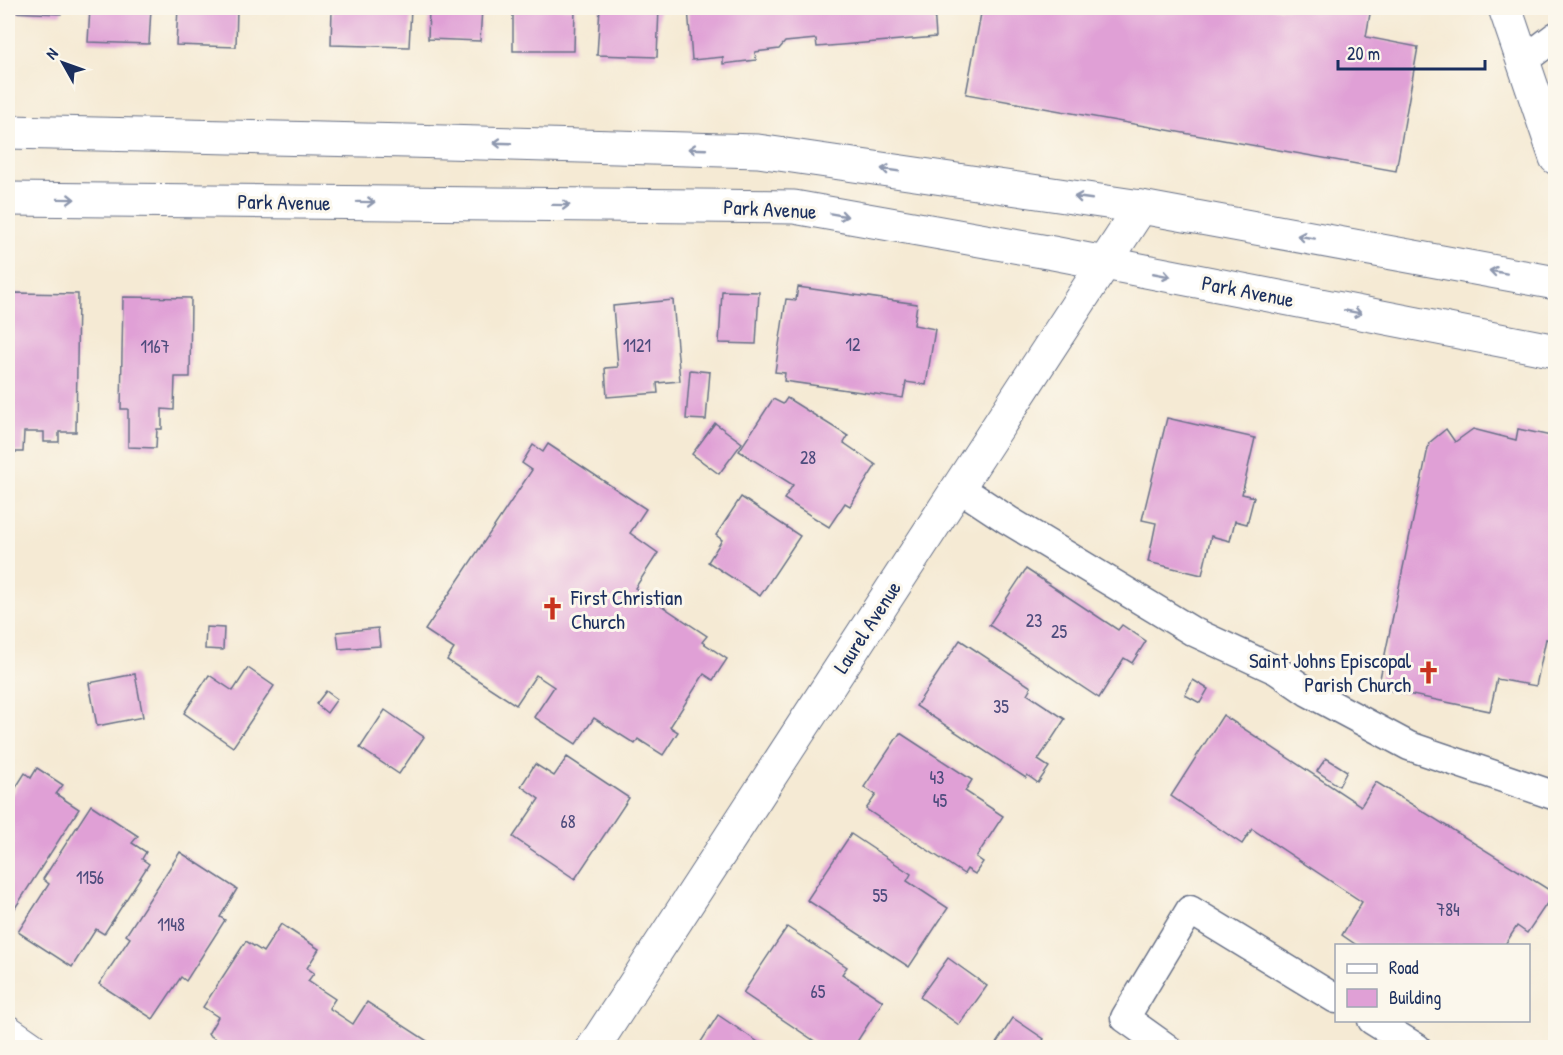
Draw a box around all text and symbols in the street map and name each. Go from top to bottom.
north arrow [33,33,93,93]
scale bar [1338,33,1485,71]
text: 20 m [1347,41,1380,66]
text: N [40,43,63,64]
one-way arrow [492,138,512,149]
one-way arrow [687,143,707,155]
one-way arrow [881,164,901,175]
street label: Park Avenue [237,187,331,217]
street label: Park Avenue [723,192,817,226]
one-way arrow [1074,192,1094,203]
one-way arrow [55,193,75,205]
one-way arrow [355,197,375,208]
one-way arrow [550,199,570,210]
one-way arrow [829,210,849,221]
one-way arrow [1297,231,1317,242]
one-way arrow [1489,266,1508,277]
street label: Park Avenue [1199,268,1297,314]
one-way arrow [1152,269,1171,281]
one-way arrow [1343,307,1362,318]
house number: 12 [846,332,861,357]
house number: 1121 [623,333,651,358]
house number: 1167 [140,334,170,359]
house number: 28 [800,445,816,470]
street label: Laurel Avenue [826,575,908,679]
place label: First Christian Church [570,583,683,636]
church icon: First Christian Church [540,596,566,622]
house number: 23 [1026,608,1042,633]
house number: 25 [1051,619,1067,644]
place label: Saint Johns Episcopal Parish Church [1249,646,1411,699]
church icon: Saint Johns Episcopal Parish Church [1416,659,1442,685]
house number: 35 [993,694,1009,719]
house number: 43 [930,765,944,790]
house number: 45 [933,788,948,813]
house number: 68 [561,809,576,834]
house number: 1156 [76,865,104,890]
house number: 55 [872,883,888,908]
house number: 784 [1436,897,1460,922]
house number: 1148 [157,912,185,937]
legend [1335,944,1530,1022]
text: Road [1389,955,1419,980]
house number: 65 [811,979,826,1004]
text: Building [1389,985,1441,1010]

